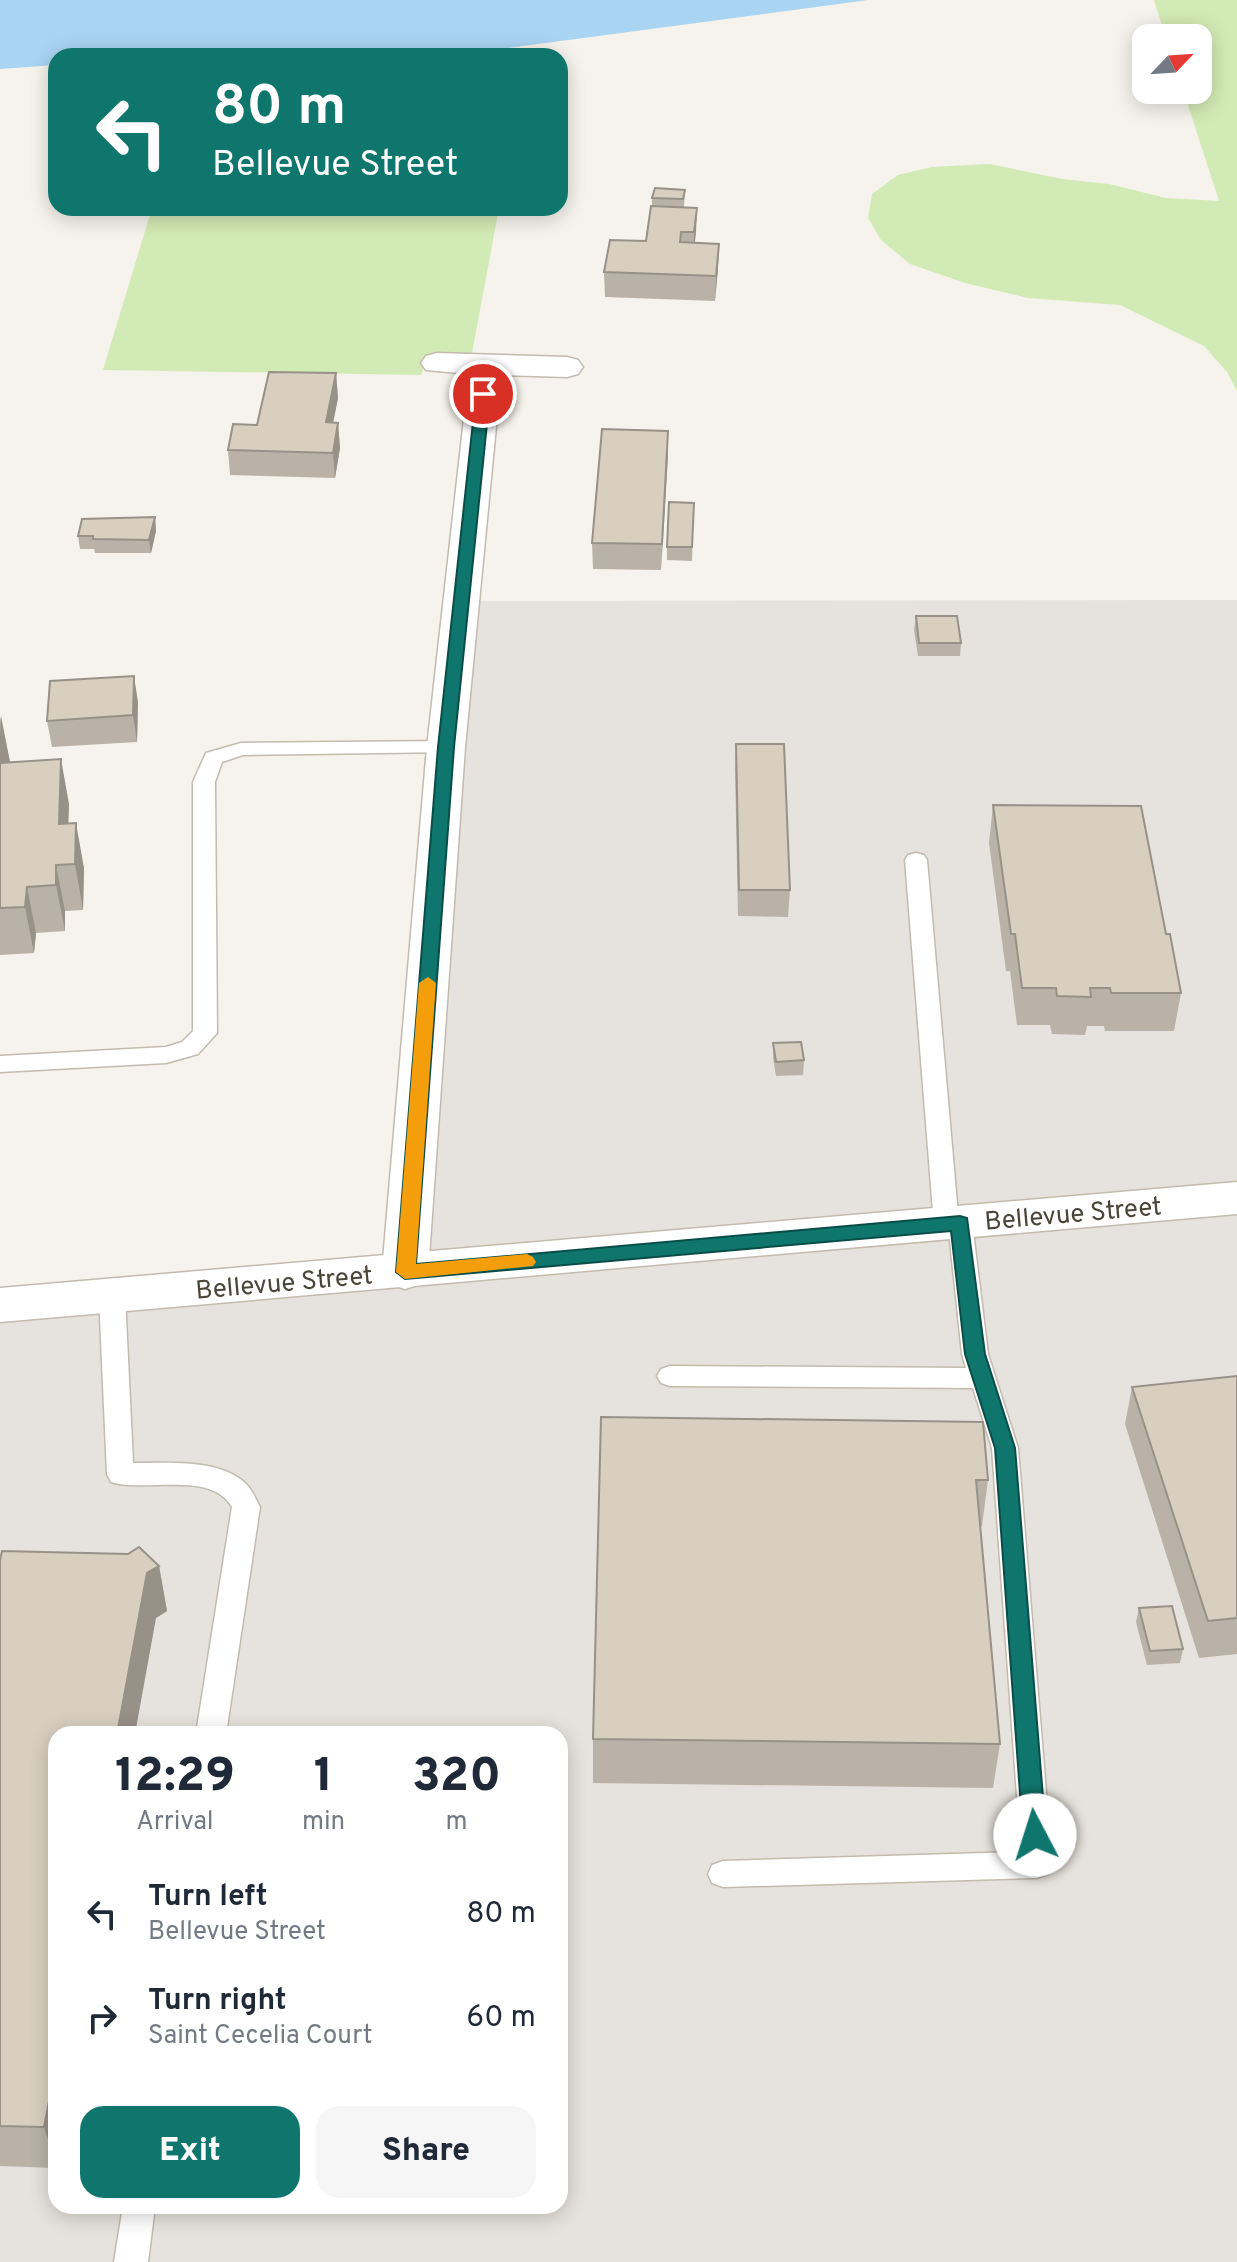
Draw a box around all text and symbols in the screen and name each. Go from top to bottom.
north arrow [1132,24,1212,104]
map controls [1132,24,1212,104]
text: 80 m [212,74,346,144]
icon: left [80,80,184,184]
text: Bellevue Street [212,143,458,189]
pin [449,360,517,428]
icon: arrive [461,372,505,416]
street label: Bellevue Street [983,1191,1163,1240]
street label: Bellevue Street [194,1260,374,1309]
text: 12:29 [115,1748,235,1808]
text: 1 [314,1748,333,1808]
text: 320 [412,1748,501,1808]
position arrow [993,1793,1077,1877]
text: Arrival [136,1806,214,1839]
text: min [302,1806,345,1839]
text: m [446,1806,468,1839]
text: Turn left [148,1879,268,1916]
icon: left [80,1892,124,1936]
text: 80 m [466,1896,536,1933]
text: Bellevue Street [148,1916,326,1949]
text: Turn right [148,1983,286,2020]
icon: right [80,1996,124,2040]
text: 60 m [466,2000,536,2037]
text: Saint Cecelia Court [148,2020,372,2053]
button: Exit [80,2106,300,2198]
button: Share [316,2106,536,2198]

